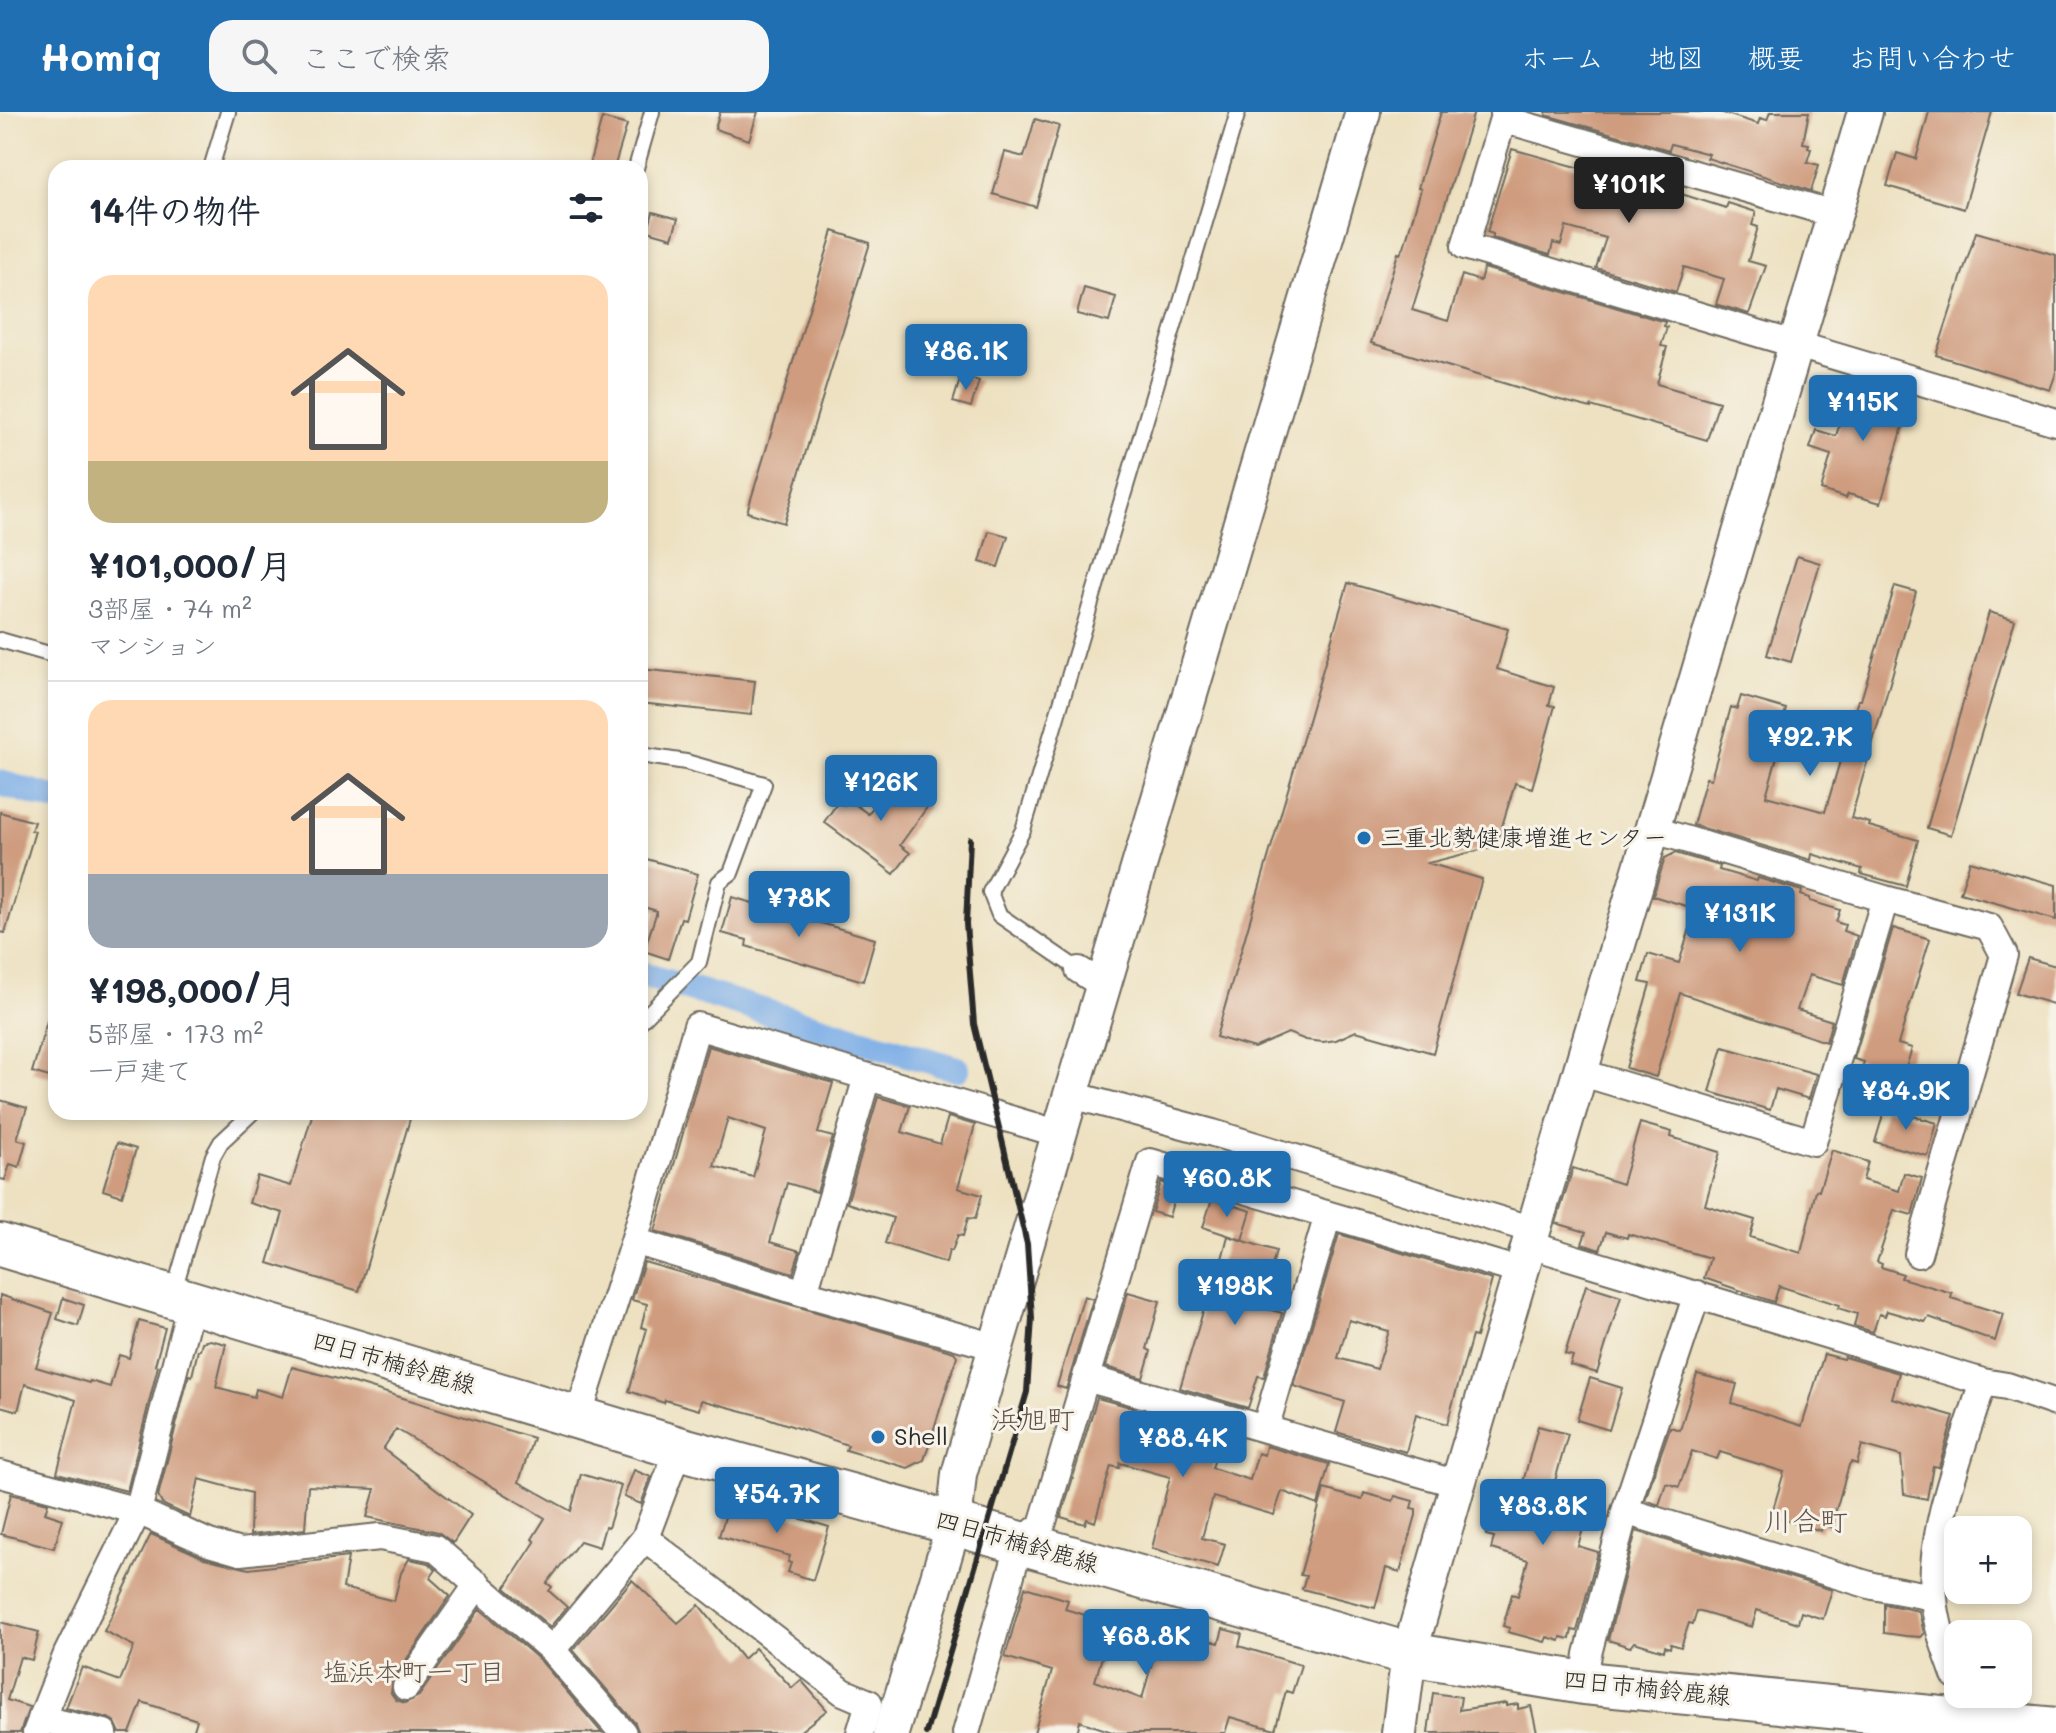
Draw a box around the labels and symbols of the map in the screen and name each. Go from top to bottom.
pin: ¥101K [1573,157,1685,225]
pin: ¥86.1K [901,324,1031,392]
pin: ¥115K [1807,375,1919,443]
pin: ¥92.7K [1745,710,1875,778]
pin: ¥126K [825,755,937,823]
place label: 三重北勢健康増進センター [1380,821,1667,852]
marker: 三重北勢健康増進センター [1355,829,1373,847]
pin: ¥78K [752,871,846,939]
pin: ¥131K [1684,886,1796,954]
pin: ¥84.9K [1841,1064,1971,1132]
pin: ¥60.8K [1162,1151,1292,1219]
pin: ¥198K [1179,1259,1291,1327]
street label: 四日市楠鈴鹿線 [309,1324,479,1400]
district label: 浜旭町 [991,1400,1075,1436]
pin: ¥88.4K [1118,1411,1248,1479]
place label: Shell [894,1420,948,1451]
marker: Shell [869,1428,887,1446]
pin: ¥54.7K [712,1467,842,1535]
pin: ¥83.8K [1478,1479,1608,1547]
district label: 川合町 [1764,1502,1848,1538]
street label: 四日市楠鈴鹿線 [932,1503,1102,1579]
pin: ¥68.8K [1081,1609,1211,1677]
district label: 塩浜本町一丁目 [323,1654,505,1688]
street label: 四日市楠鈴鹿線 [1562,1662,1732,1711]

